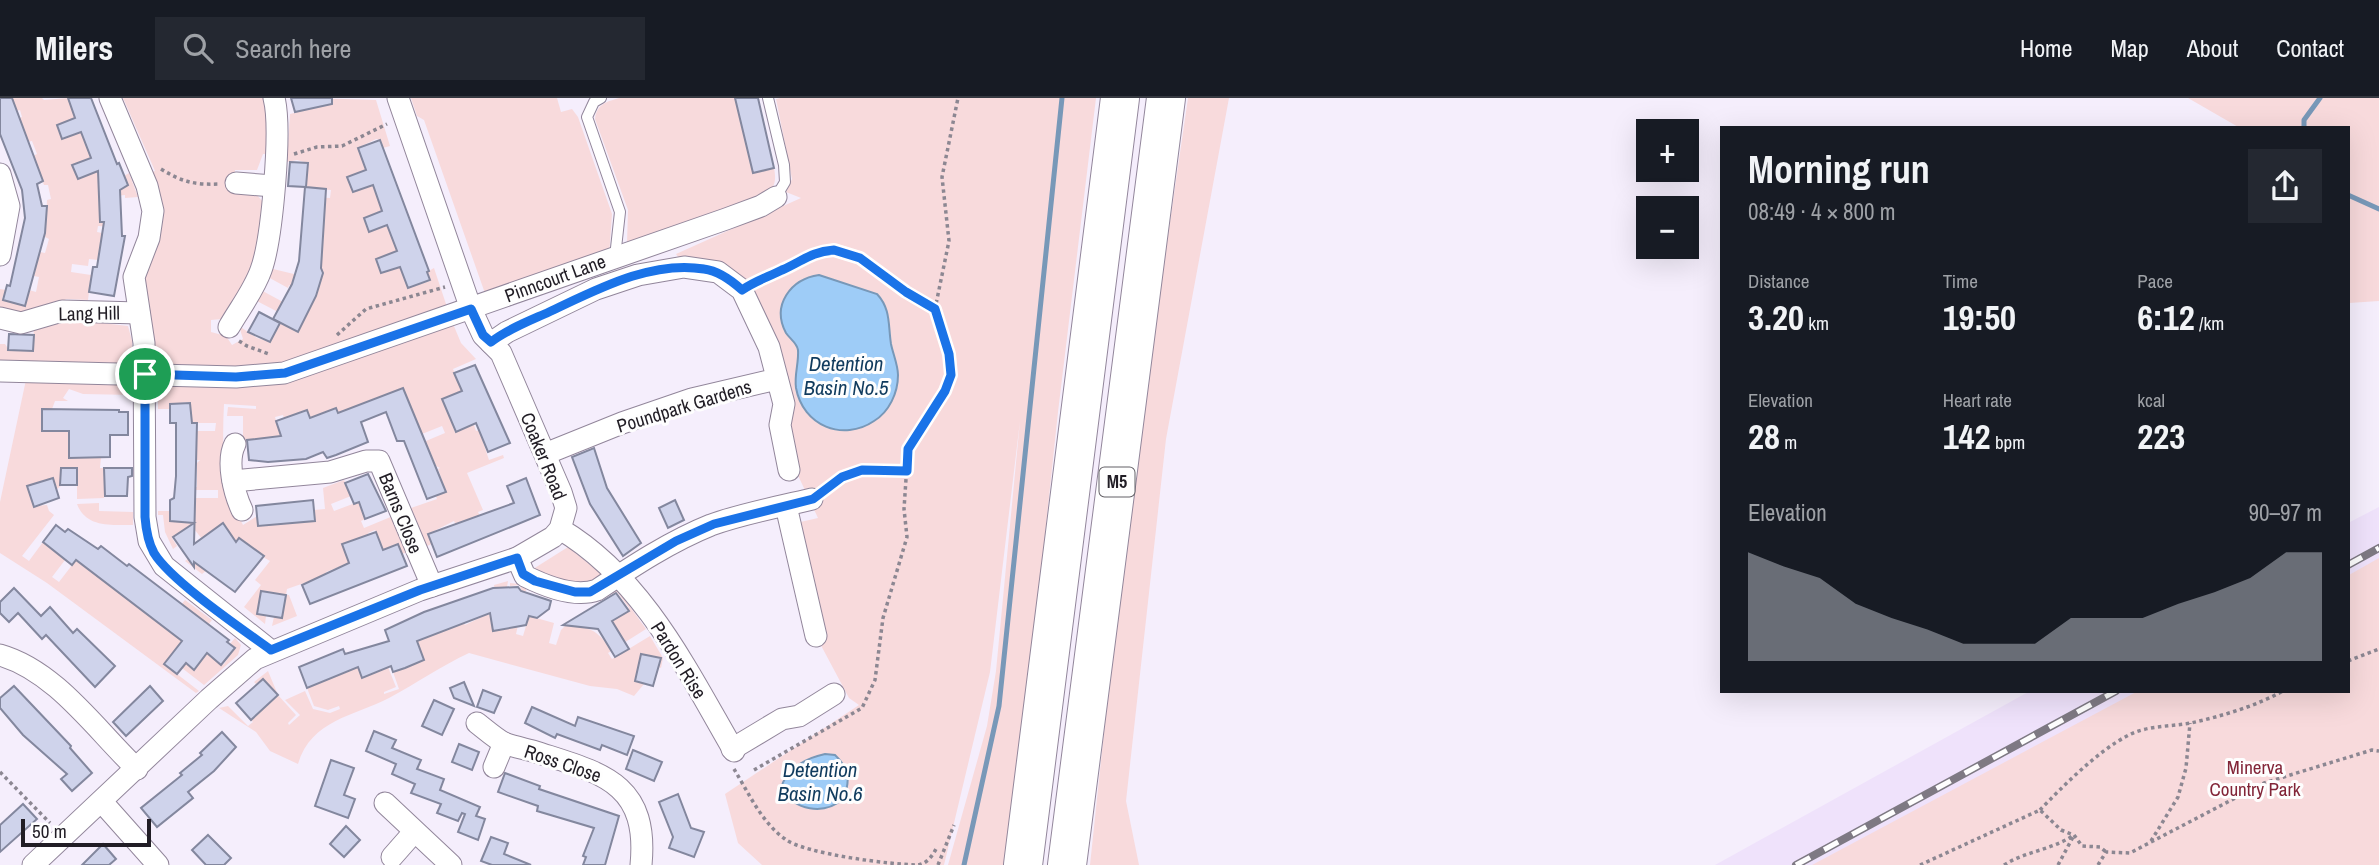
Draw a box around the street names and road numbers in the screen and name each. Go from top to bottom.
street label: Pinncourt Lane [501,248,609,308]
street label: Lang Hill [58,299,120,327]
street label: Poundpark Gardens [614,373,755,439]
street label: Coaker Road [515,409,573,503]
road number: M5 [1100,468,1134,496]
street label: Barns Close [373,469,429,557]
street label: Pardon Rise [645,616,713,704]
street label: Ross Close [521,738,605,788]

